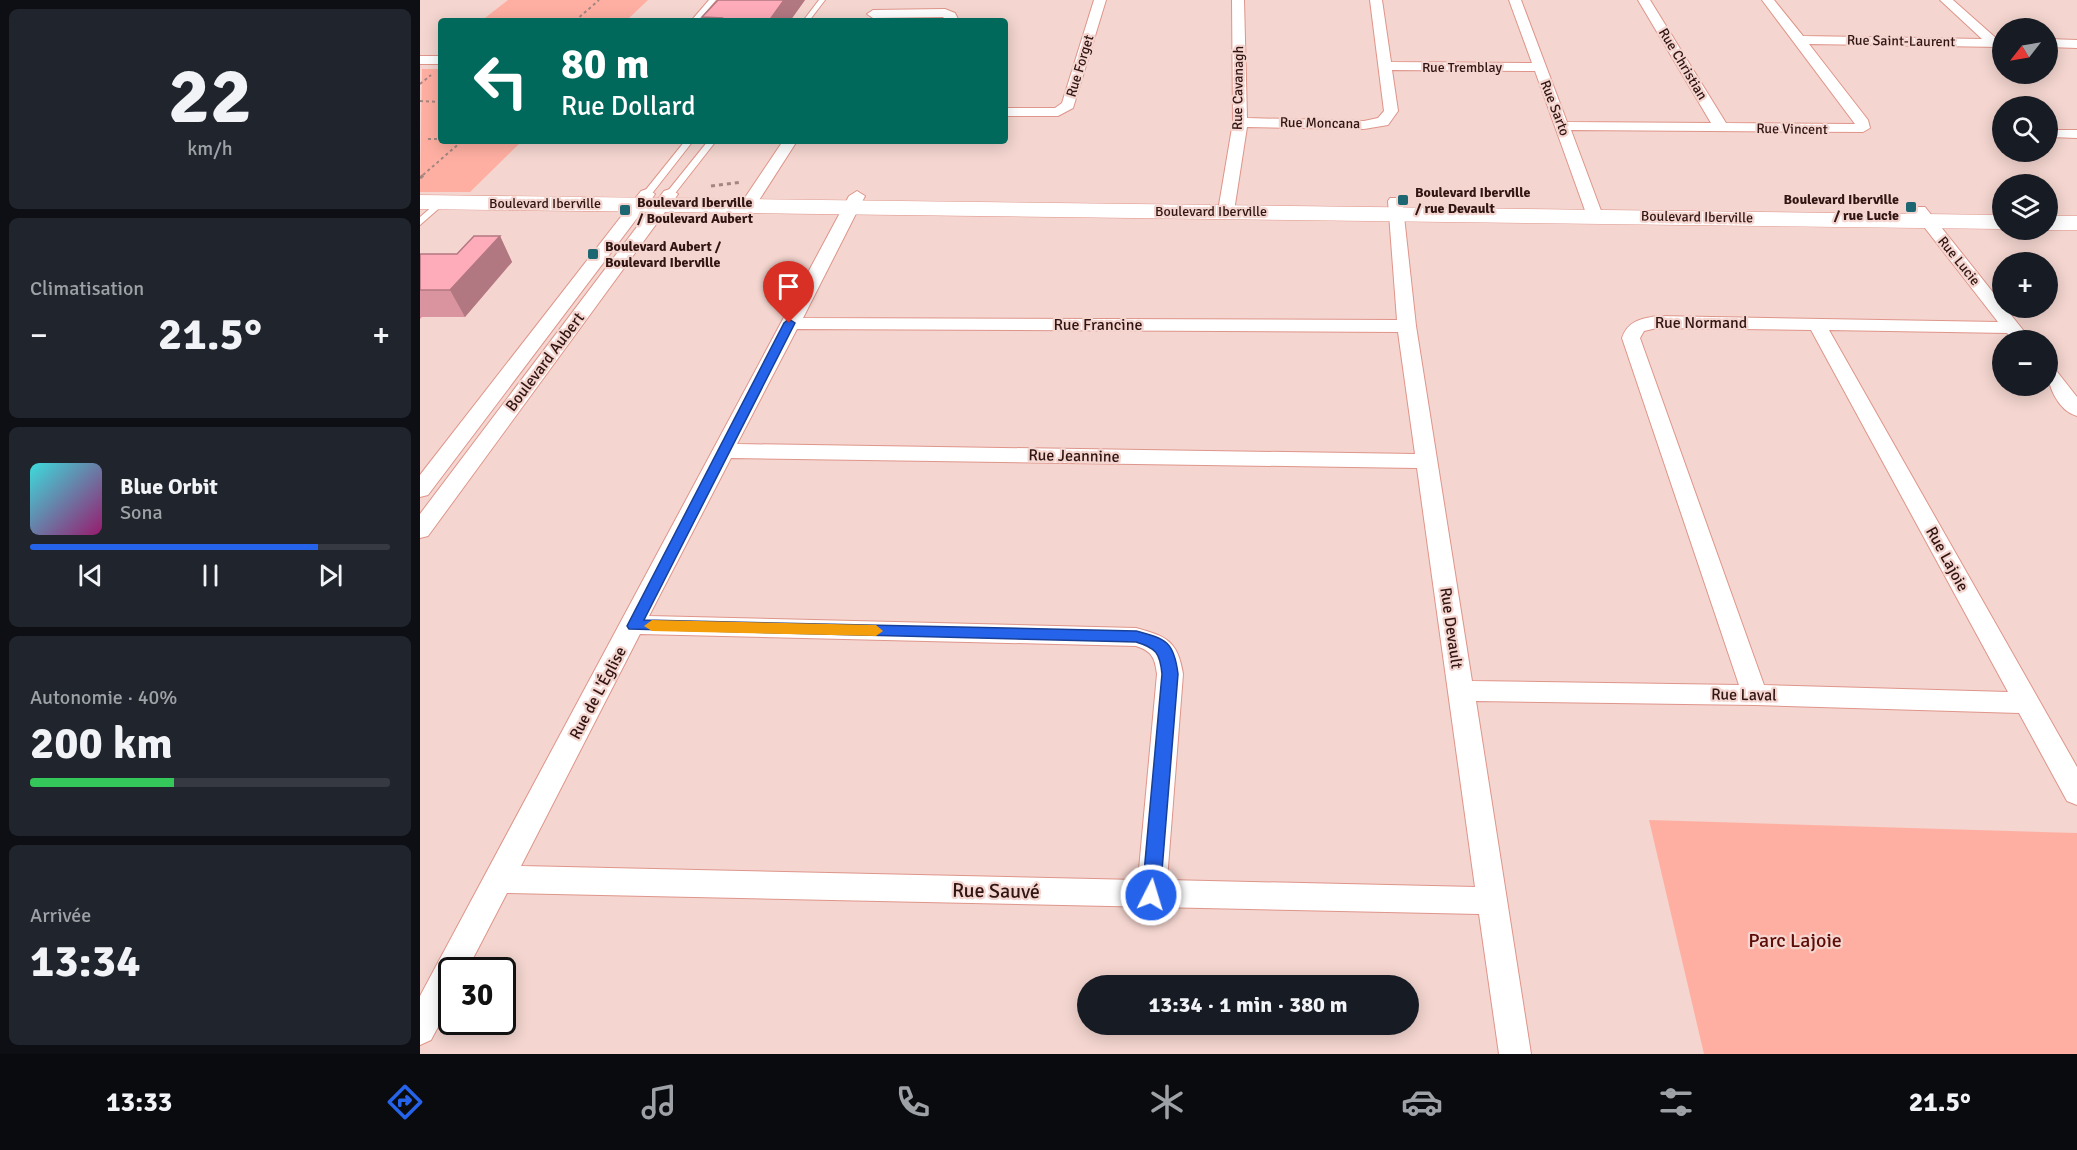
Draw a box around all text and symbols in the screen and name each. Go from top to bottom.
north arrow [1992,18,2058,84]
map controls [1992,18,2058,396]
street label: Rue Christian [1655,25,1711,103]
street label: Rue Saint-Laurent [1847,32,1955,50]
street label: Rue Forget [1062,33,1098,99]
text: 80 m [561,39,650,90]
icon: left [462,42,540,120]
street label: Rue Cavanagh [1229,46,1247,130]
text: 22 [168,49,252,145]
street label: Rue Tremblay [1422,59,1502,76]
street label: Rue Sarto [1537,78,1573,138]
text: Rue Dollard [561,90,696,123]
button: search [1992,96,2058,162]
street label: Rue Moncana [1280,114,1360,132]
street label: Rue Vincent [1756,120,1828,138]
text: km/h [187,136,233,161]
button: layers [1992,174,2058,240]
place label: Boulevard Iberville / rue Devault [1415,184,1531,217]
place label: Boulevard Iberville / rue Lucie [1784,191,1899,224]
marker: Boulevard Iberville / rue Devault [1396,193,1410,207]
place label: Boulevard Iberville / Boulevard Aubert [637,194,754,227]
street label: Boulevard Iberville [489,195,601,212]
marker: Boulevard Iberville / rue Lucie [1904,200,1918,214]
marker: Boulevard Iberville / Boulevard Aubert [618,203,632,217]
street label: Boulevard Iberville [1155,203,1267,220]
street label: Boulevard Iberville [1641,208,1753,226]
street label: Rue Lucie [1934,233,1984,289]
place label: Boulevard Aubert / Boulevard Iberville [605,238,722,271]
marker: Boulevard Aubert / Boulevard Iberville [586,247,600,261]
button: + [1992,252,2058,318]
pin [763,261,814,323]
icon: arrive [772,270,805,303]
text: Climatisation [30,276,144,301]
text: 21.5° [158,307,262,362]
street label: Boulevard Aubert [501,308,589,415]
street label: Rue Normand [1655,313,1747,333]
text: − [30,315,48,356]
text: + [372,315,390,356]
street label: Rue Francine [1054,315,1142,335]
button: − [1992,330,2058,396]
street label: Rue Jeannine [1028,445,1120,467]
text: Blue Orbit [120,473,218,500]
text: Sona [120,500,163,525]
street label: Rue Lajoie [1921,523,1973,595]
icon: previous [74,559,107,592]
icon: pause [194,559,227,592]
icon: next [314,559,347,592]
street label: Rue Devault [1435,586,1467,670]
street label: Rue de L'Église [565,643,631,743]
street label: Rue Laval [1711,684,1777,706]
text: Autonomie · 40% [30,685,177,710]
text: 200 km [30,716,173,771]
position arrow [1119,863,1183,927]
street label: Rue Sauvé [952,878,1040,904]
text: Arrivée [30,903,91,928]
park label: Parc Lajoie [1748,928,1842,953]
text: 13:34 [30,934,140,989]
speed limit sign: 30 [438,957,516,1035]
text: 13:34 · 1 min · 380 m [1148,991,1348,1018]
icon: directions [384,1081,426,1123]
icon: music [638,1081,680,1123]
icon: phone [892,1081,934,1123]
icon: climate [1146,1081,1188,1123]
icon: car [1401,1081,1443,1123]
icon: filters [1655,1081,1697,1123]
text: 13:33 [106,1086,172,1119]
text: 21.5° [1909,1086,1971,1119]

